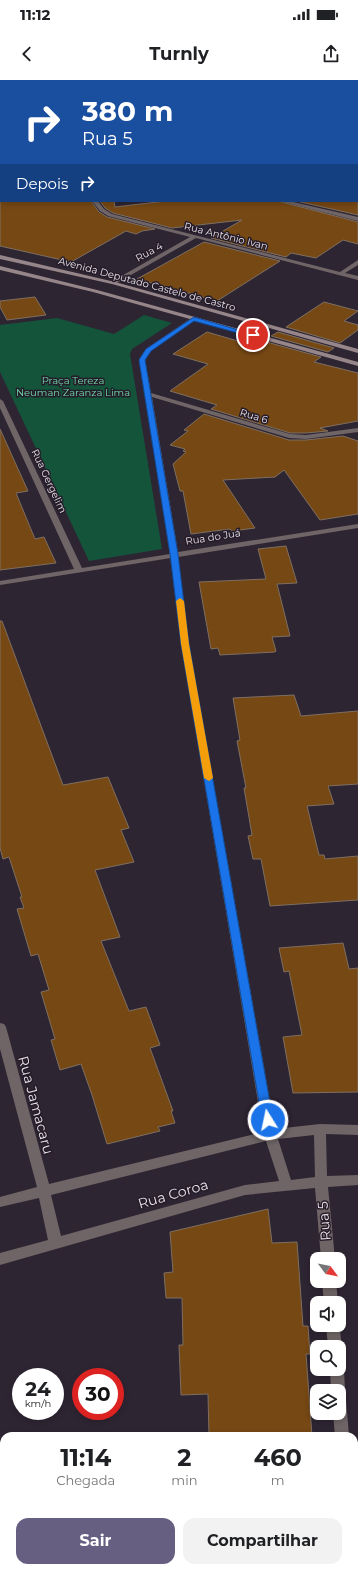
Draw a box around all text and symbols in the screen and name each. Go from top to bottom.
text: 11:12 [20,5,50,24]
icon: back [16,43,38,65]
text: Turnly [149,43,209,65]
icon: share [320,43,342,65]
text: 380 m [82,94,173,128]
icon: right [16,96,68,148]
text: Rua 5 [82,128,133,150]
icon: right [76,172,98,194]
text: Depois [16,174,68,193]
street label: Rua Antônio Ivan [183,219,269,253]
street label: Rua 4 [133,239,165,265]
street label: Avenida Deputado Castelo de Castro [57,254,237,314]
pin [236,318,270,352]
icon: arrive [242,324,264,346]
park label: Praça Tereza Neuman Zaranza Lima [16,374,130,399]
street label: Rua 6 [238,406,270,426]
street label: Rua Gergelim [29,447,69,515]
street label: Rua do Juá [184,526,242,548]
street label: Rua Jamacaru [14,1054,58,1156]
position arrow [247,1099,289,1141]
street label: Rua Coroa [136,1175,210,1213]
street label: Rua 5 [313,1201,335,1241]
north arrow [310,1252,346,1288]
map controls [310,1252,346,1420]
button: sound [310,1296,346,1332]
button: search [310,1340,346,1376]
speed limit sign: 30 [72,1368,124,1420]
text: 24 [25,1377,51,1401]
button: layers [310,1384,346,1420]
text: km/h [25,1397,51,1410]
text: 11:14 [60,1443,111,1472]
text: 2 [177,1443,191,1472]
text: 460 [254,1443,302,1472]
text: Chegada [56,1472,115,1488]
text: min [171,1472,197,1488]
text: m [271,1472,285,1488]
button: Sair [16,1518,175,1564]
button: Compartilhar [183,1518,342,1564]

